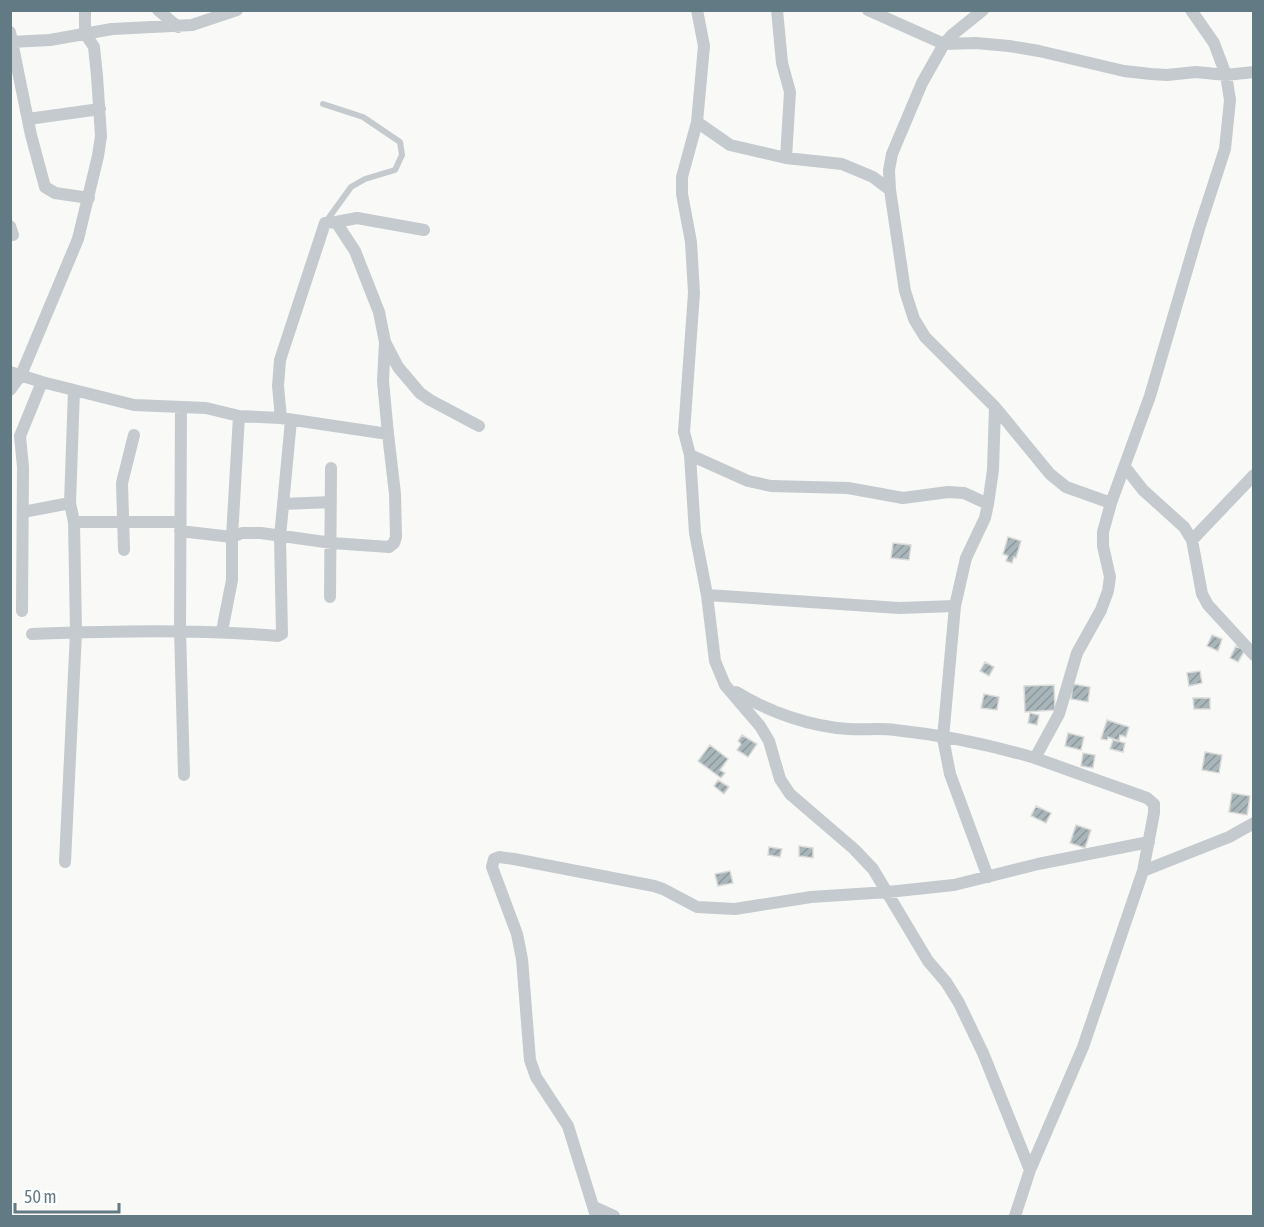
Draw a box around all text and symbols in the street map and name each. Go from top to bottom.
scale bar [15,1176,118,1214]
text: 50 m [24,1186,56,1207]

